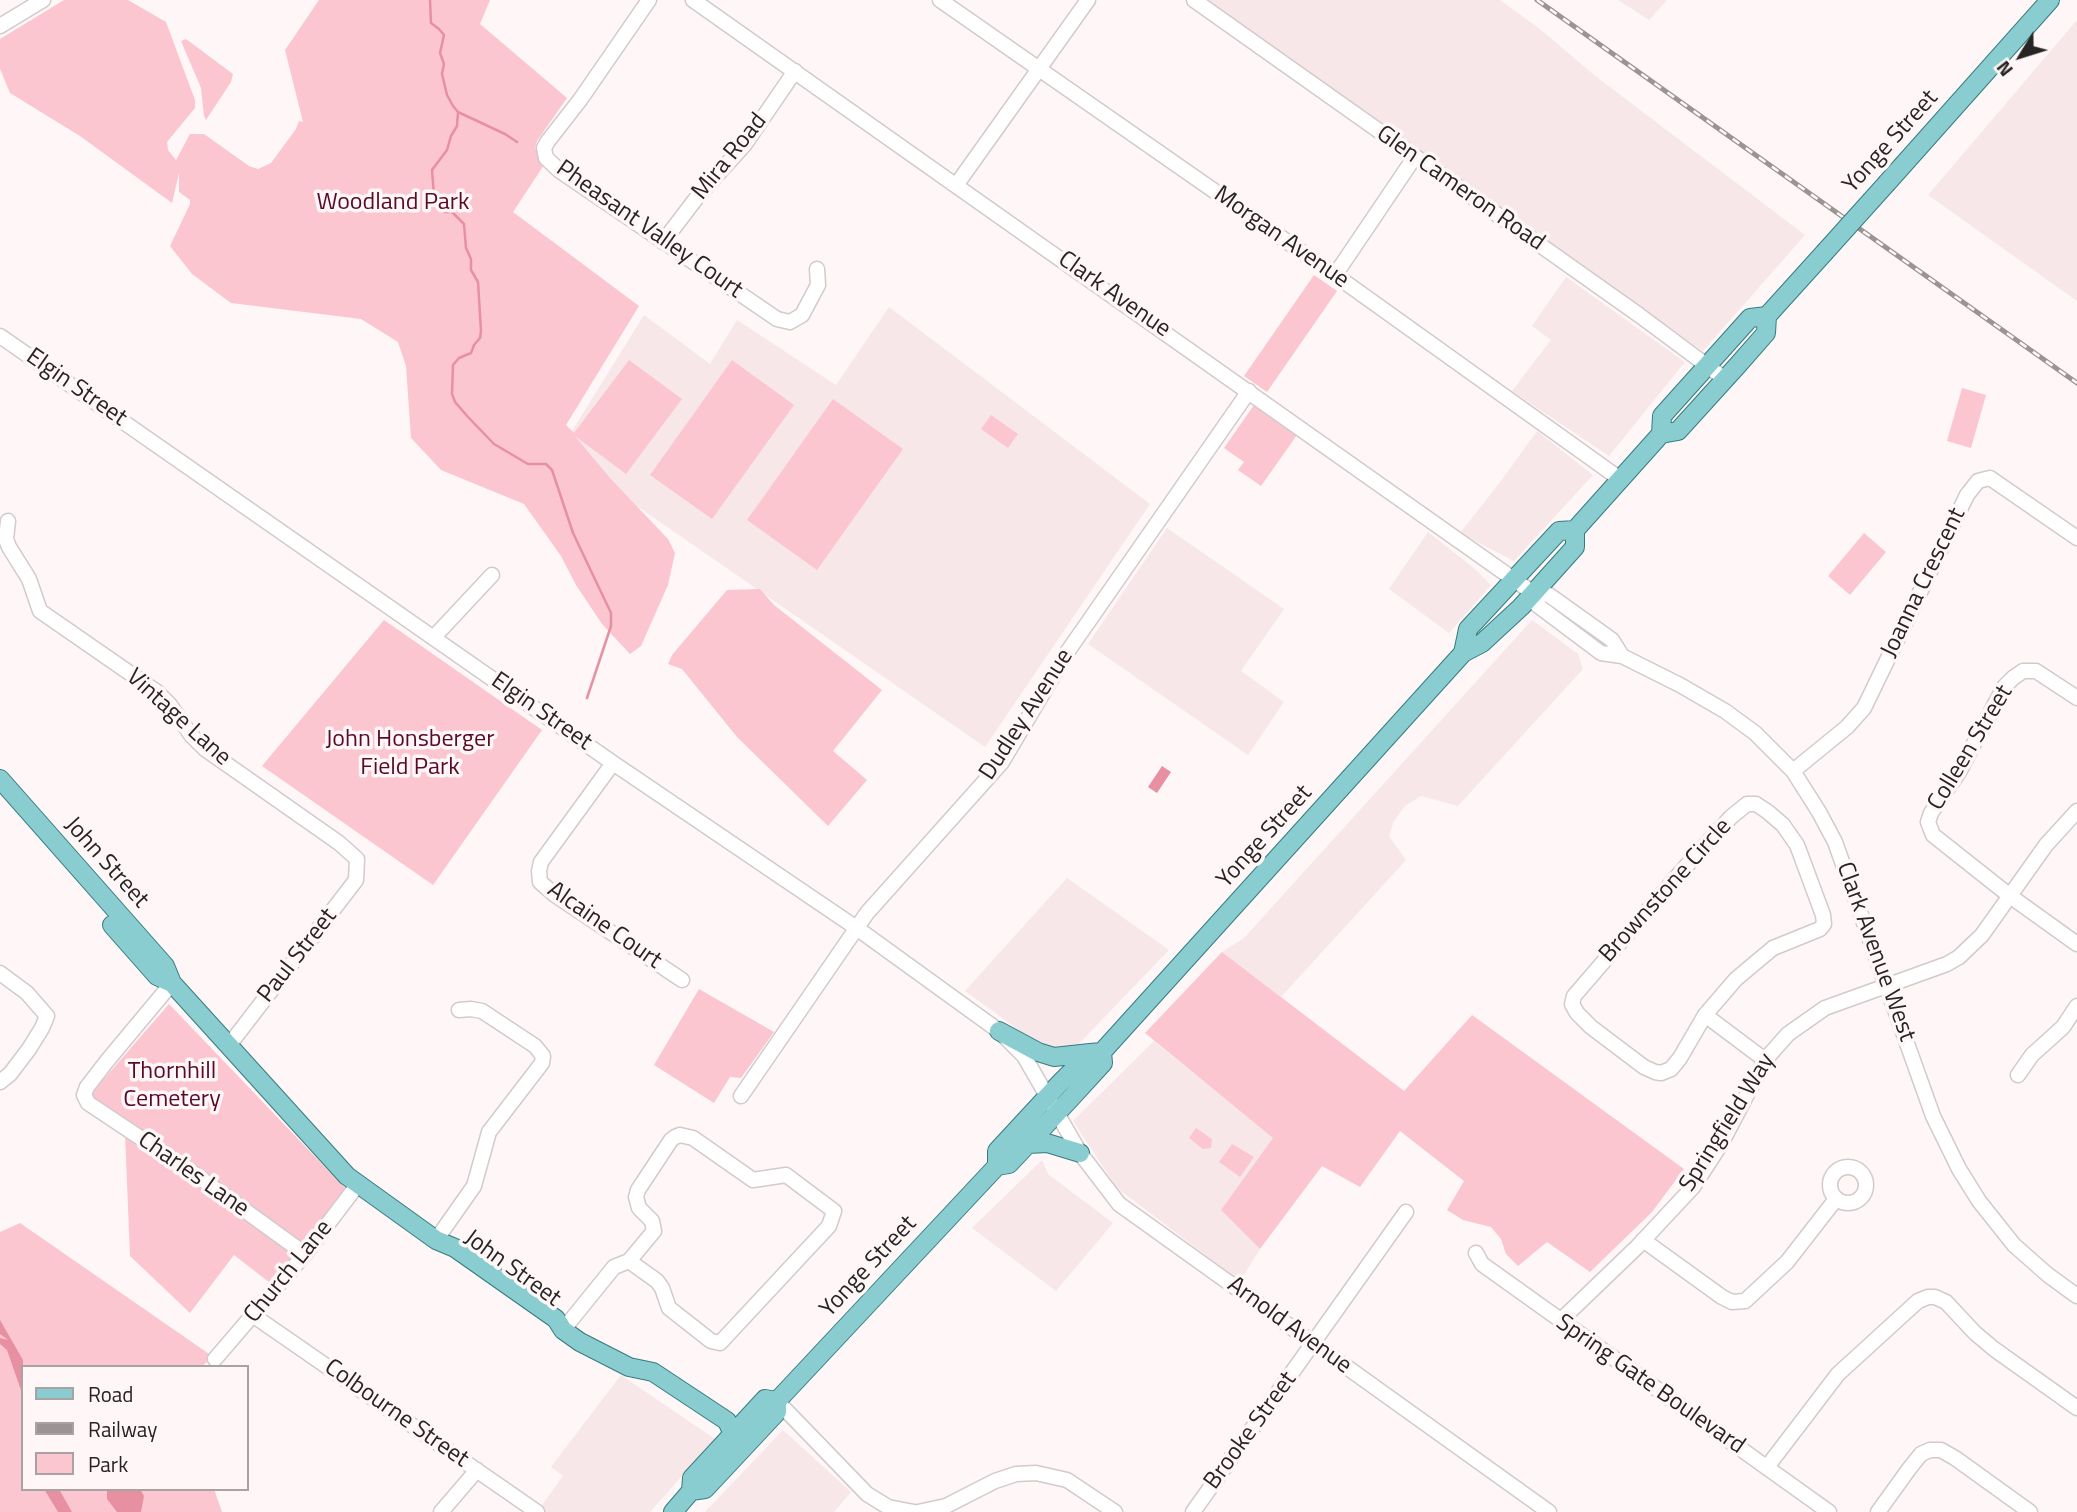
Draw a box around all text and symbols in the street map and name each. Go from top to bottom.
north arrow [1986,21,2056,91]
text: N [1989,55,2020,83]
street label: Yonge Street [1837,85,1945,199]
street label: Mira Road [686,108,774,206]
street label: Glen Cameron Road [1370,120,1550,258]
street label: Pheasant Valley Court [550,155,748,305]
street label: Morgan Avenue [1208,181,1354,295]
park label: Woodland Park [316,189,470,217]
street label: Clark Avenue [1052,246,1176,344]
street label: Elgin Street [20,343,132,433]
street label: Joanna Crescent [1875,504,1973,662]
street label: Dudley Avenue [974,644,1080,786]
street label: Vintage Lane [120,664,236,772]
street label: Elgin Street [485,667,597,757]
street label: Colleen Street [1922,680,2020,816]
park label: John Honsberger Field Park [326,726,494,782]
street label: Yonge Street [1211,780,1319,894]
street label: John Street [58,812,154,914]
street label: Brownstone Circle [1594,813,1738,969]
street label: Clark Avenue West [1829,858,1921,1046]
street label: Alcaine Court [541,876,667,976]
street label: Paul Street [252,903,344,1009]
street label: Springfield Way [1674,1049,1782,1197]
park label: Thornhill Cemetery [123,1058,221,1114]
street label: Charles Lane [132,1126,254,1224]
street label: Yonge Street [815,1210,923,1324]
street label: Church Lane [239,1215,339,1329]
street label: John Street [458,1224,566,1314]
street label: Arnold Avenue [1221,1271,1357,1381]
street label: Spring Gate Boulevard [1550,1309,1750,1461]
street label: Colbourne Street [318,1354,474,1474]
legend [21,1365,248,1491]
street label: Brooke Street [1199,1366,1303,1496]
text: Road [88,1378,133,1410]
text: Railway [88,1413,157,1445]
text: Park [88,1448,128,1480]

